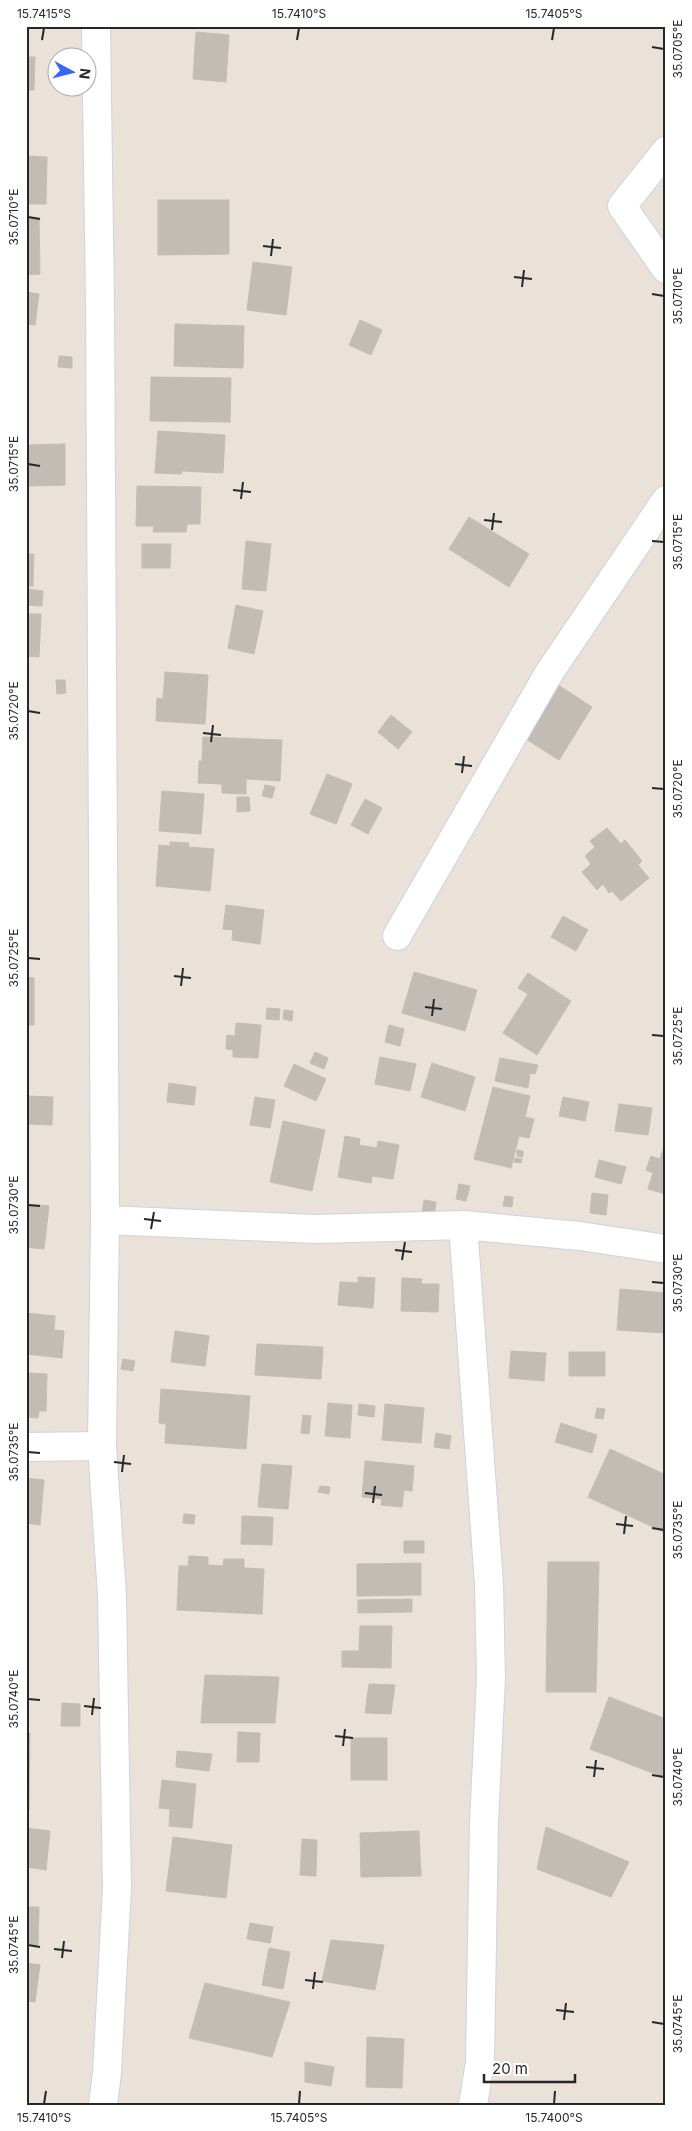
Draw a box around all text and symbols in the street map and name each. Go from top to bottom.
text: 15.7415°S [17,6,71,21]
text: 15.7410°S [272,6,326,21]
text: 15.7405°S [525,6,583,21]
text: 35.0705°E [670,19,685,79]
north arrow [48,48,98,98]
text: N [76,67,94,80]
text: 35.0710°E [6,189,21,245]
text: 35.0710°E [670,268,685,324]
text: 35.0715°E [6,436,21,492]
text: 35.0715°E [670,514,685,570]
text: 35.0720°E [6,681,21,741]
text: 35.0720°E [670,759,685,819]
text: 35.0725°E [6,929,21,987]
text: 35.0725°E [670,1007,685,1065]
text: 35.0730°E [6,1175,21,1235]
text: 35.0730°E [670,1253,685,1313]
text: 35.0735°E [6,1423,21,1481]
text: 35.0735°E [670,1501,685,1559]
text: 35.0740°E [6,1670,21,1728]
text: 35.0740°E [670,1748,685,1806]
text: 35.0745°E [6,1916,21,1974]
text: 35.0745°E [670,1995,685,2053]
scale bar [484,2051,576,2083]
text: 20 m [492,2059,528,2078]
text: 15.7410°S [17,2110,71,2125]
text: 15.7405°S [270,2110,328,2125]
text: 15.7400°S [525,2110,583,2125]

